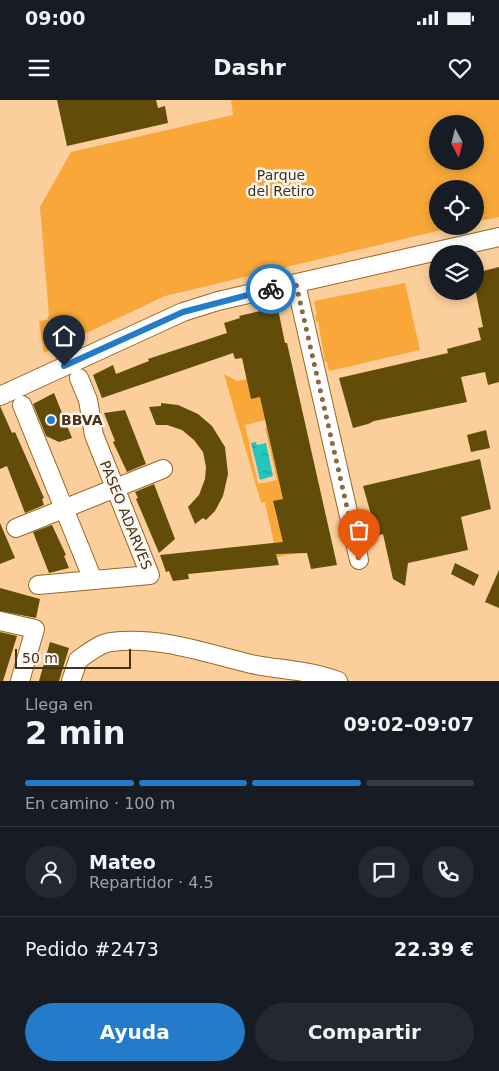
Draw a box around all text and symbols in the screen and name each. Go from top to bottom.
text: 09:00 [25,7,85,29]
icon: menu [25,54,53,82]
icon: heart [446,54,474,82]
text: Dashr [213,55,286,80]
north arrow [429,115,484,170]
map controls [429,115,484,300]
park label: Parque del Retiro [248,167,314,199]
button: locate [429,180,484,235]
button: layers [429,245,484,300]
courier [246,264,296,314]
icon: bike [257,275,285,303]
pin [43,315,85,366]
icon: home [50,322,78,350]
place label: BBVA [61,412,103,428]
marker: BBVA [45,414,57,426]
street label: PASEO ADARVES [97,458,155,572]
pin [338,509,380,560]
icon: bag [345,516,373,544]
scale bar [15,646,131,669]
text: 50 m [22,650,58,666]
text: Llega en [25,695,93,714]
text: 09:02–09:07 [344,713,474,735]
text: 2 min [25,714,126,752]
text: En camino · 100 m [25,794,175,813]
button: person [25,846,77,898]
button: chat [358,846,410,898]
button: phone [422,846,474,898]
text: Mateo [89,851,156,873]
text: Repartidor · 4.5 [89,873,214,892]
text: Pedido #2473 [25,938,159,960]
text: 22.39 € [394,938,474,960]
button: Ayuda [25,1003,245,1061]
button: Compartir [255,1003,474,1061]

